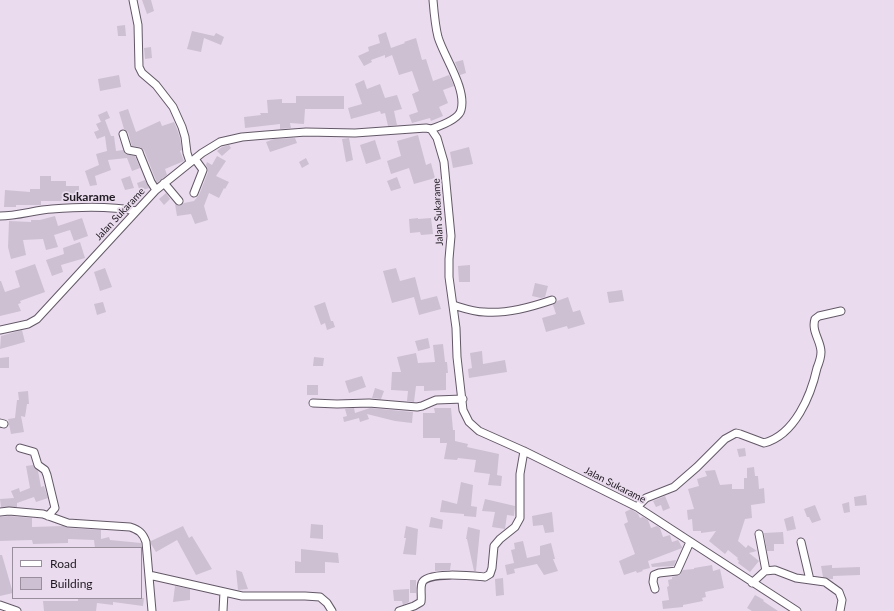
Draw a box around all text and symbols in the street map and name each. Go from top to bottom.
street label: Jalan Sukarame [430,178,446,246]
street label: Jalan Sukarame [93,185,147,243]
district label: Sukarame [63,190,115,204]
street label: Jalan Sukarame [582,464,648,506]
legend [12,547,142,599]
text: Road [50,556,77,571]
text: Building [50,576,93,591]

